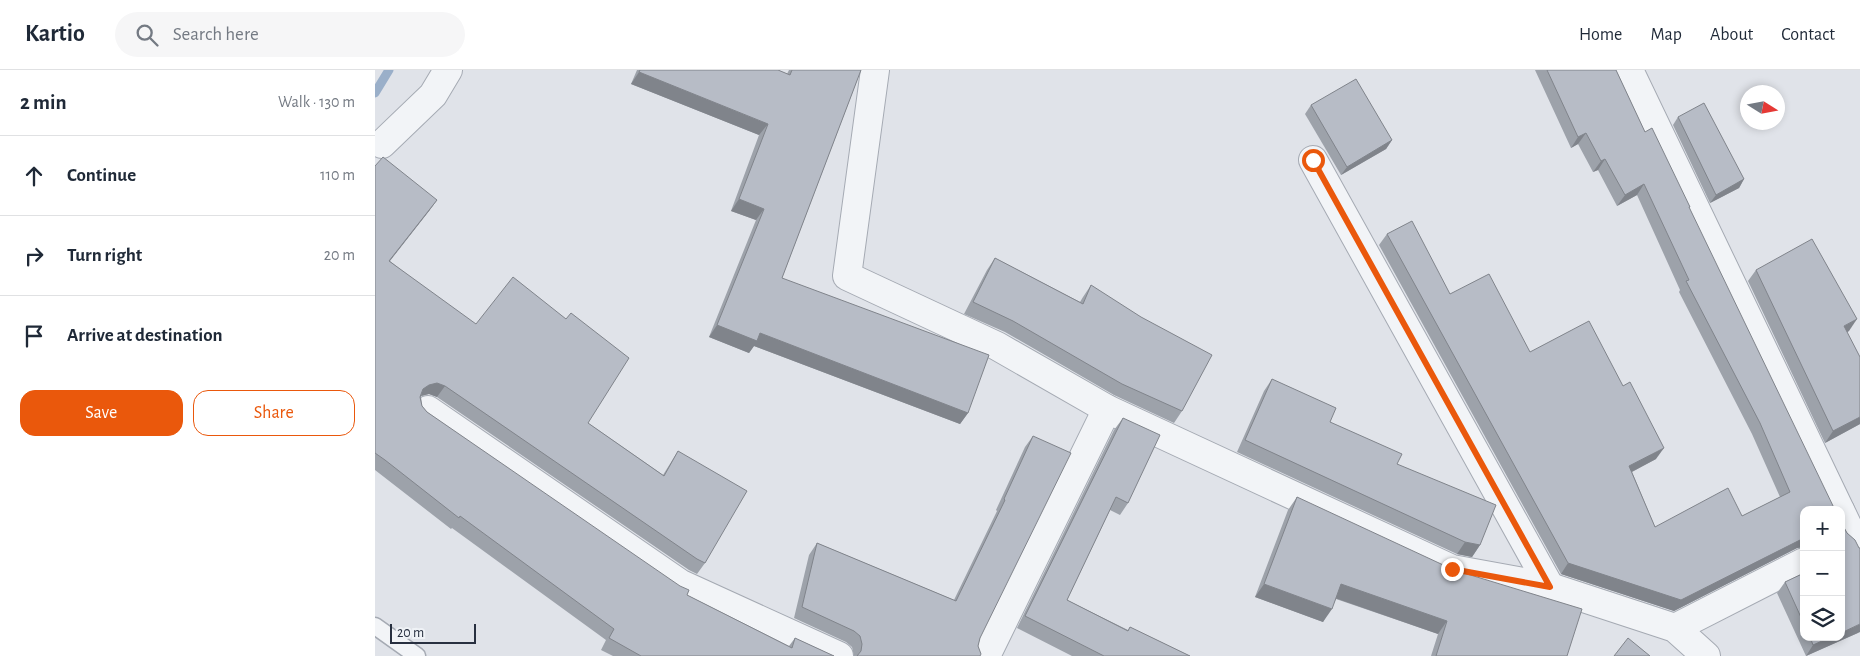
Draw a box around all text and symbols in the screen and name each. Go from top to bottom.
search box [115,12,465,57]
icon: search [133,21,161,49]
text: Kartio [25,22,85,46]
text: Search here [173,25,259,44]
text: Home [1579,26,1622,44]
text: Map [1650,26,1682,44]
text: About [1710,26,1753,44]
text: Contact [1781,26,1835,44]
north arrow [1740,85,1785,130]
text: 2 min [20,92,67,113]
text: Walk · 130 m [278,94,355,110]
route start [1302,149,1325,172]
icon: ahead [20,162,48,190]
text: Continue [67,166,136,185]
text: 110 m [320,167,355,183]
icon: right [20,242,48,270]
text: Turn right [67,246,142,265]
text: 20 m [324,247,355,263]
icon: arrive [20,322,48,350]
text: Arrive at destination [67,326,223,345]
button: Save [20,390,183,436]
button: Share [193,390,355,436]
map controls [1800,506,1845,641]
button: + [1800,506,1845,551]
button: − [1800,551,1845,596]
route end [1441,558,1464,581]
button: layers [1800,596,1845,641]
scale bar [390,621,476,644]
text: 20 m [397,626,424,640]

